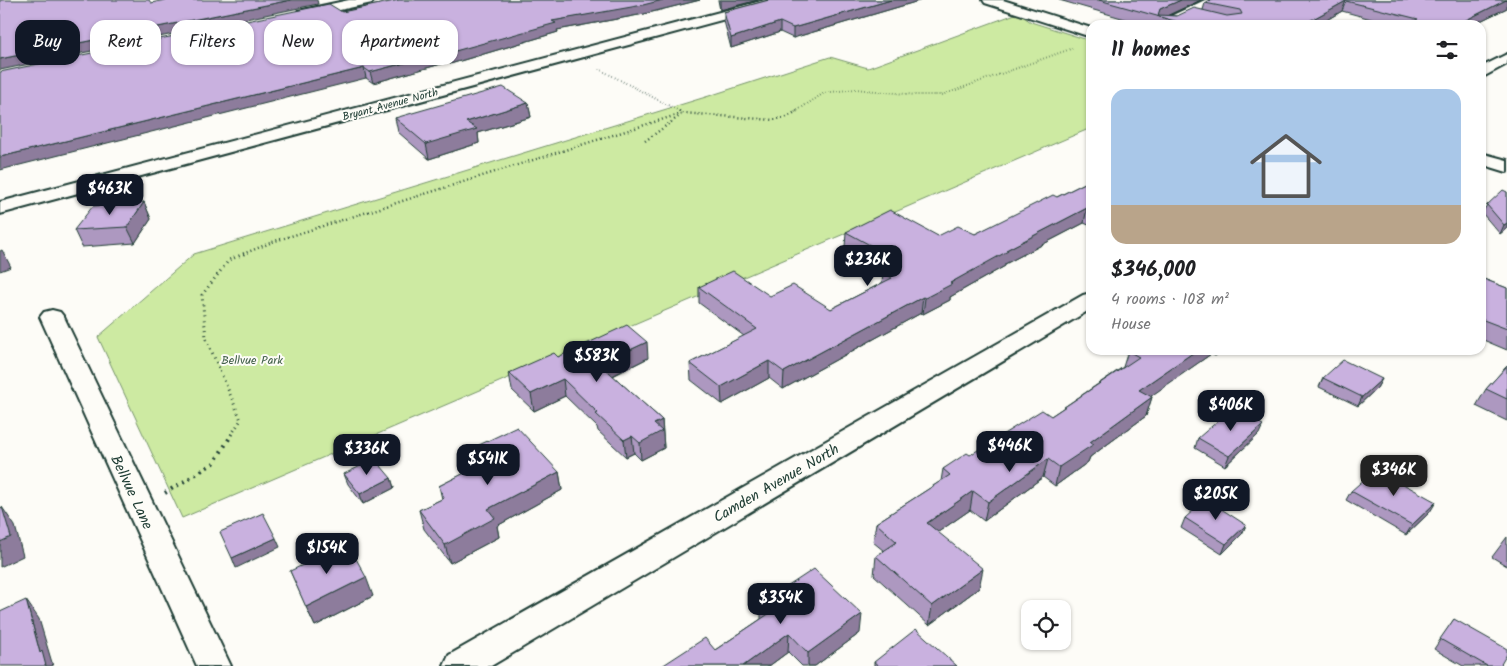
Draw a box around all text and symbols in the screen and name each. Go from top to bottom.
chip: Buy [15,20,80,65]
chip: Rent [90,20,161,65]
chip: Filters [171,20,254,65]
chip: New [264,20,332,65]
chip: Apartment [342,20,458,65]
text: 11 homes [1111,34,1190,67]
icon: filters [1433,36,1461,64]
street label: Bryant Avenue North [340,83,440,126]
icon: home [1241,121,1331,211]
pin: $463K [75,174,145,216]
text: $463K [87,177,133,202]
pin: $236K [833,244,903,287]
text: $236K [845,248,891,273]
text: $346,000 [1111,254,1196,287]
text: 4 rooms · 108 m² [1111,287,1229,312]
text: House [1111,312,1151,337]
pin: $583K [562,340,632,383]
text: $583K [574,344,620,369]
park label: Bellvue Park [221,351,283,370]
pin: $406K [1196,390,1266,432]
text: $406K [1209,393,1253,418]
pin: $446K [975,430,1045,473]
pin: $336K [332,434,402,476]
text: $446K [987,434,1033,459]
text: $336K [344,437,390,462]
street label: Camden Avenue North [709,438,844,530]
pin: $541K [453,444,523,486]
text: $541K [468,447,508,472]
street label: Bellvue Lane [103,451,159,534]
pin: $346K [1359,454,1429,497]
text: $346K [1371,458,1417,483]
pin: $205K [1181,478,1251,521]
text: $205K [1194,482,1238,507]
pin: $154K [292,532,362,575]
text: $154K [307,536,347,561]
pin: $354K [746,582,816,625]
text: $354K [759,586,803,611]
map controls [1021,600,1071,650]
button: locate [1021,600,1071,650]

